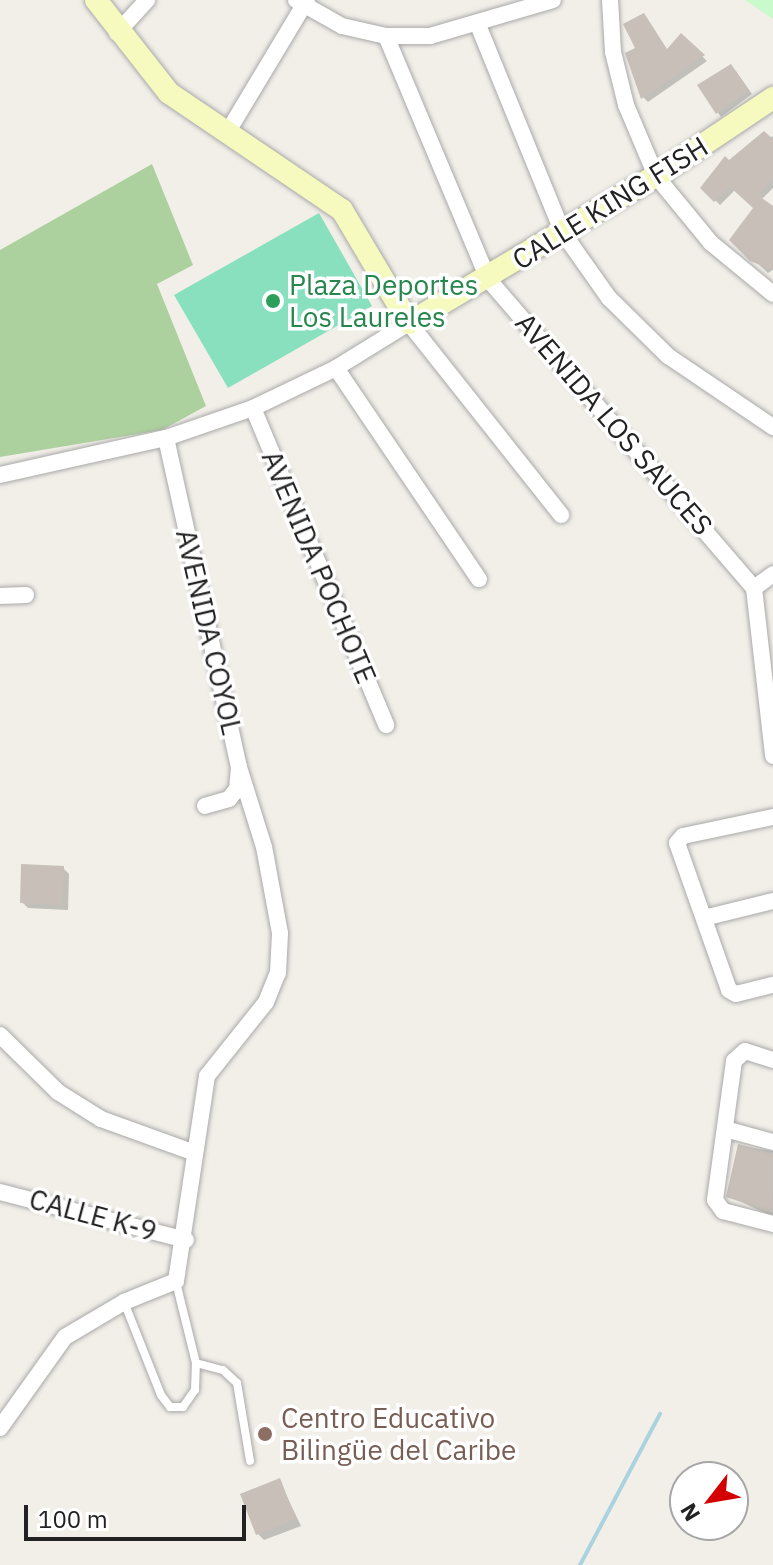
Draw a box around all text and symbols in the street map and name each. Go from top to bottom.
street label: CALLE KING FISH [506,129,714,277]
place label: Plaza Deportes Los Laureles [289,268,478,334]
marker: Plaza Deportes Los Laureles [264,292,282,310]
street label: AVENIDA LOS SAUCES [509,306,719,542]
street label: AVENIDA POCHOTE [255,445,383,689]
street label: AVENIDA COYOL [169,526,249,738]
street label: CALLE K-9 [26,1182,160,1248]
place label: Centro Educativo Bilingüe del Caribe [281,1401,516,1467]
marker: Centro Educativo Bilingüe del Caribe [256,1425,274,1443]
north arrow [669,1461,749,1541]
scale bar [28,1489,250,1539]
text: N [673,1498,706,1527]
text: 100 m [38,1503,108,1535]

